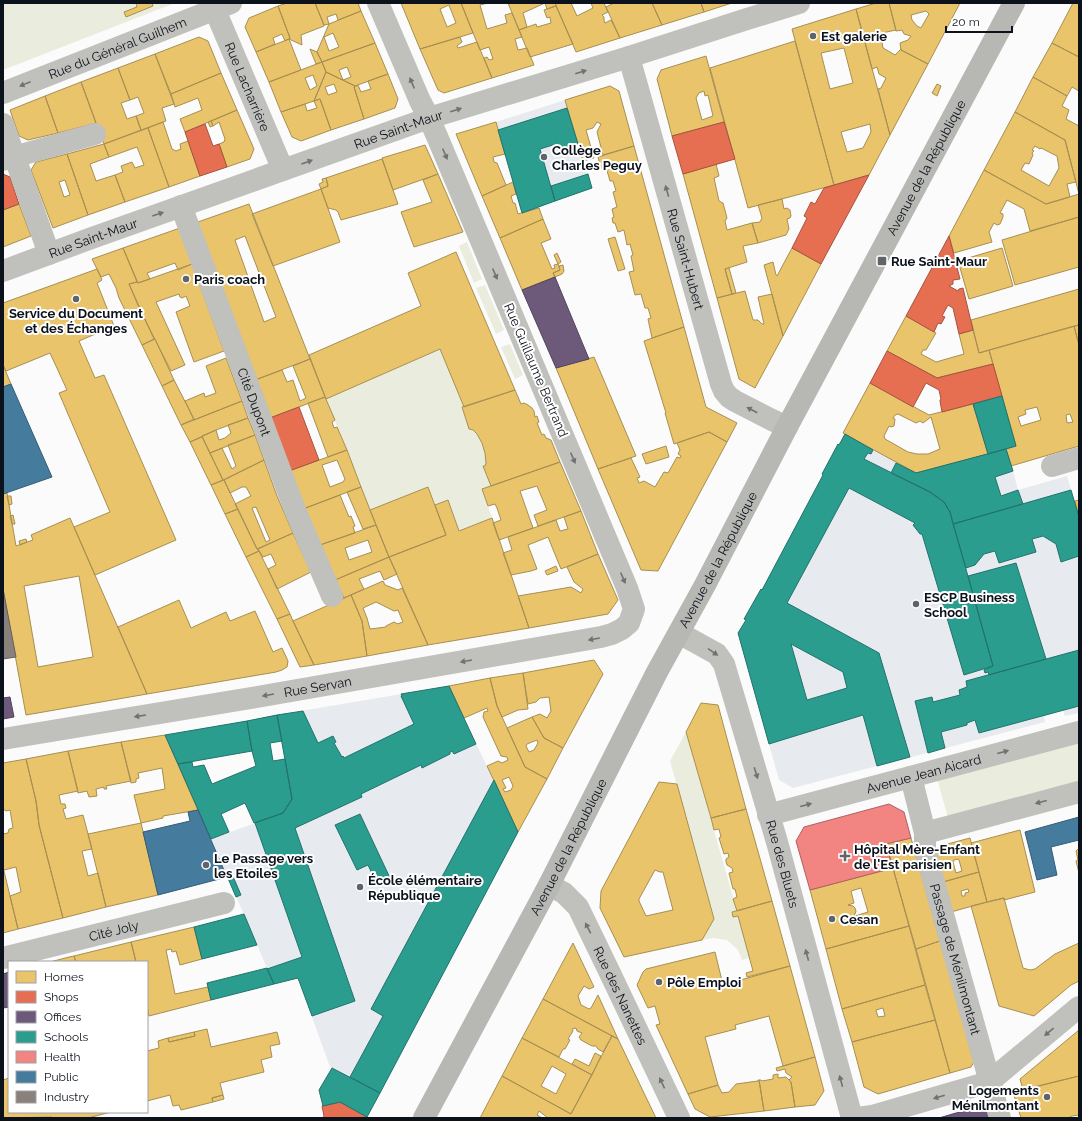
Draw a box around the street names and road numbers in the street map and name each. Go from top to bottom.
street label: Rue du Général Guilhem [46,14,189,82]
street label: Rue Lacharrière [222,40,273,134]
street label: Avenue de la République [884,97,968,238]
street label: Rue Saint-Maur [352,107,445,152]
street label: Rue Saint-Hubert [665,207,707,312]
street label: Rue Saint-Maur [47,215,140,261]
street label: Rue Guillaume Bertrand [501,301,571,439]
street label: Cité Dupont [235,366,274,438]
street label: Avenue de la République [676,489,760,630]
street label: Rue Servan [283,673,353,700]
street label: Avenue Jean Aicard [864,751,983,796]
street label: Avenue de la République [527,776,609,918]
street label: Rue des Bluets [763,818,802,910]
street label: Passage de Ménilmontant [927,882,984,1037]
street label: Cité Joly [87,917,140,944]
street label: Rue des Nanettes [591,944,650,1047]

